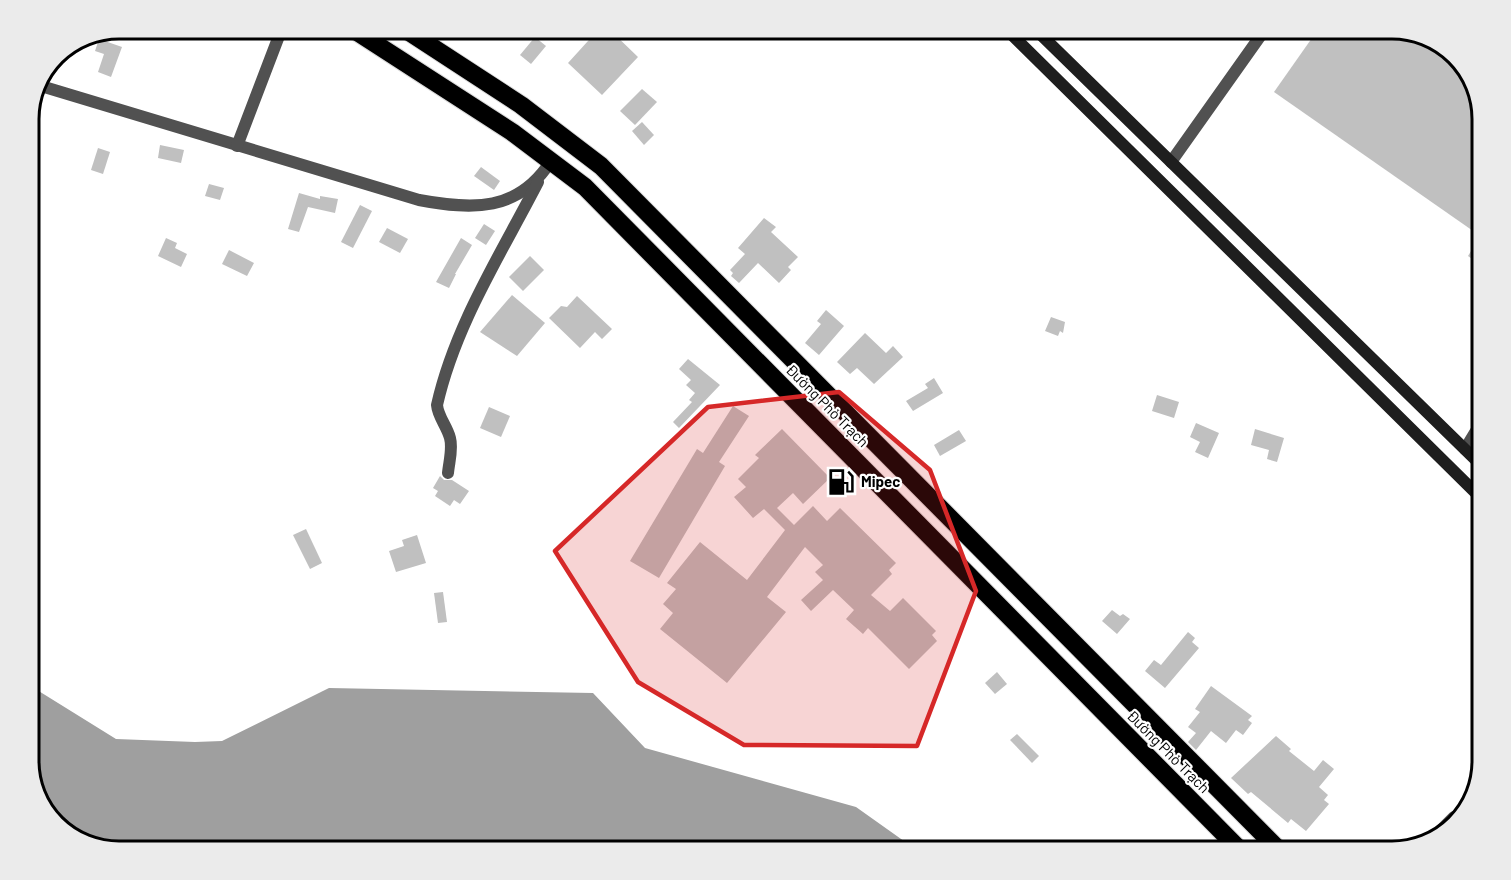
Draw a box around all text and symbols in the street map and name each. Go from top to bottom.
street label: Đường Phò Trạch [783,360,873,450]
fuel station icon: Mipec [826,467,856,497]
place label: Mipec [861,472,900,490]
street label: Đường Phò Trạch [1124,706,1214,796]

